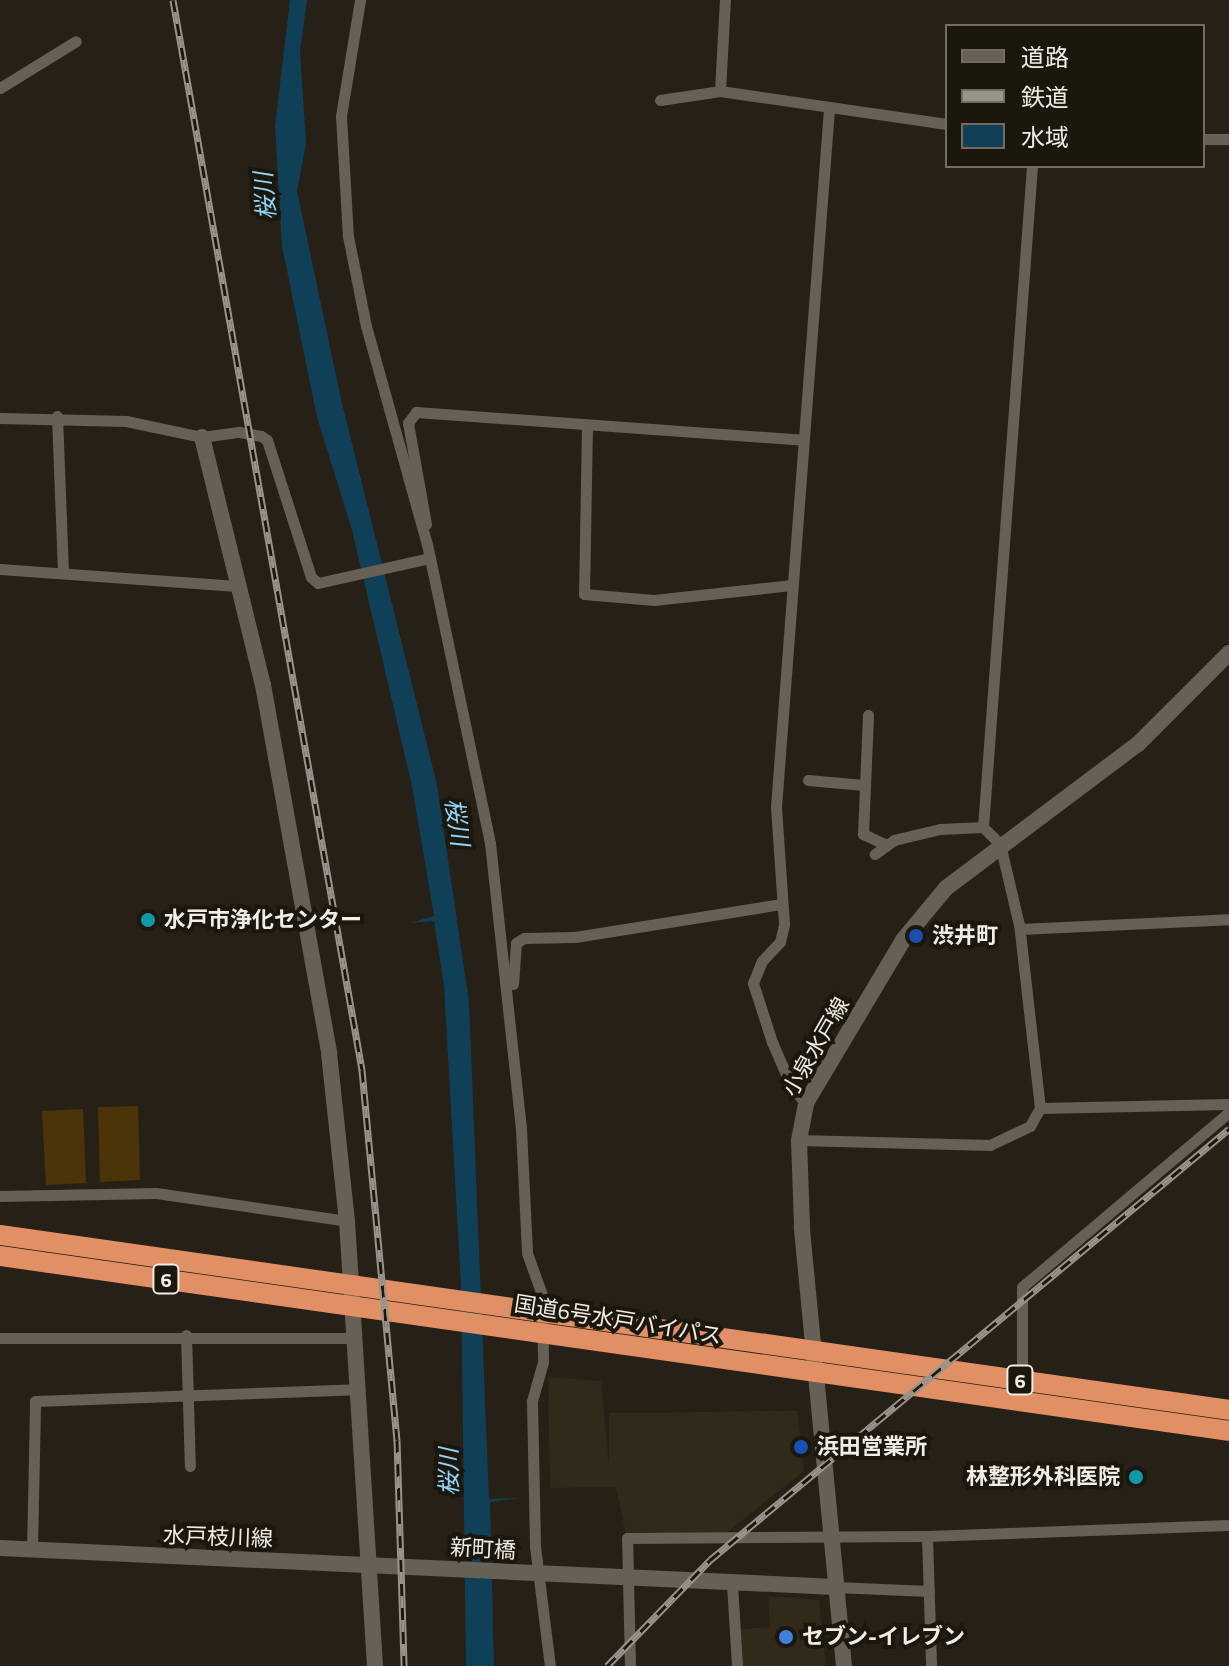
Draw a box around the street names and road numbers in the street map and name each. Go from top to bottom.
street label: 小泉水戸線 [777,993,855,1101]
road number: 6 [152,1263,180,1295]
street label: 国道6号水戸バイパス [512,1291,724,1349]
road number: 6 [1006,1364,1034,1396]
street label: 水戸枝川線 [163,1522,273,1552]
street label: 新町橋 [449,1534,517,1564]

